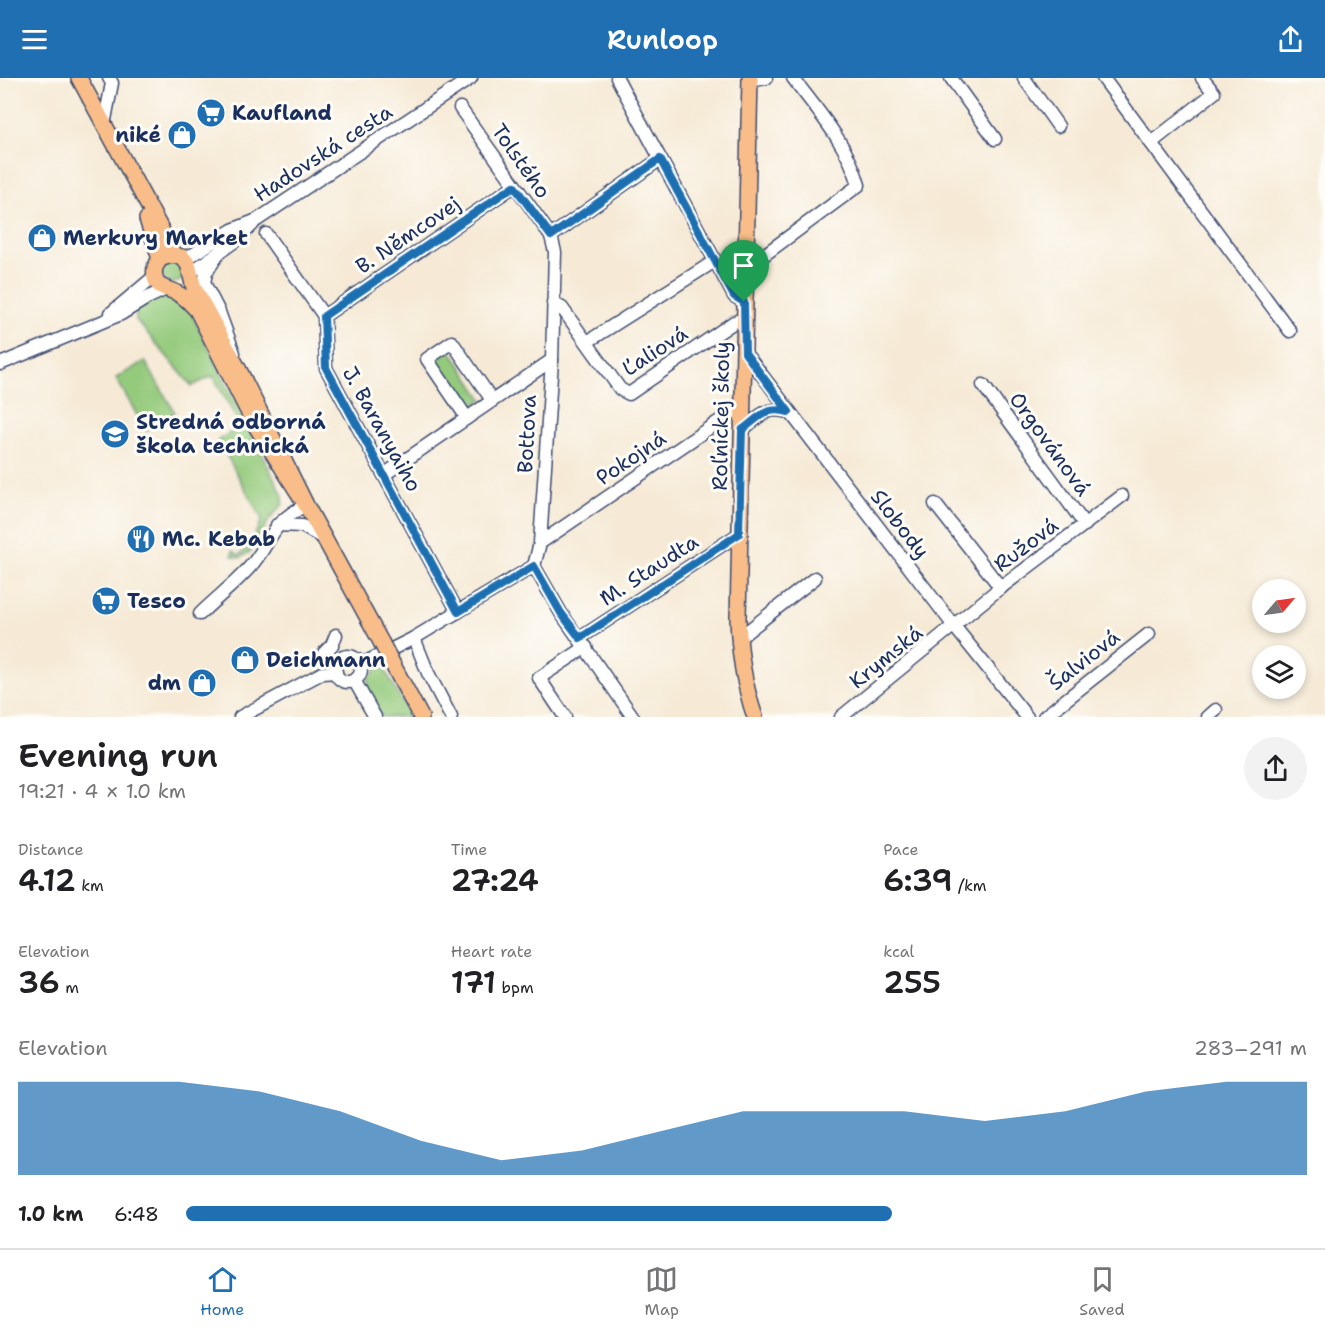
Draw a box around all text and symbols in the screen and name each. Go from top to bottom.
text: Runloop [607,21,718,58]
icon: menu [18,23,51,56]
icon: share [1274,23,1307,56]
supermarket icon: Kaufland [195,97,227,129]
street label: Hadovská cesta [248,98,398,208]
place label: Kaufland [232,99,332,127]
street label: Tolstého [485,118,557,204]
shop icon: niké [166,119,198,151]
place label: niké [115,121,161,149]
street label: B. Němcovej [350,190,466,280]
shop icon: Merkury Market [26,222,58,254]
place label: Merkury Market [63,224,248,252]
pin [718,240,769,302]
icon: arrive [727,249,760,282]
street label: Ľaliová [617,319,693,383]
street label: Roľníckej školy [706,341,736,491]
street label: J. Baranyaiho [336,361,428,497]
street label: Orgovánová [1003,386,1097,502]
street label: Bottova [511,394,543,474]
place label: Stredná odborná škola technická [136,408,326,460]
school or university icon: Stredná odborná škola technická [99,418,131,450]
street label: Pokojná [590,424,672,492]
street label: Slobody [864,484,936,564]
street label: Ružová [988,512,1064,578]
restaurant icon: Mc. Kebab [125,523,157,555]
place label: Mc. Kebab [162,525,275,553]
street label: M. Staudta [594,528,704,612]
north arrow [1252,579,1306,633]
map controls [1252,579,1306,699]
supermarket icon: Tesco [90,585,122,617]
place label: Tesco [127,587,186,615]
street label: Krymská [844,619,928,695]
street label: Šalviová [1042,622,1126,697]
shop icon: Deichmann [229,644,261,676]
button: layers [1252,645,1306,699]
place label: Deichmann [266,646,386,674]
shop icon: dm [186,667,218,699]
place label: dm [148,669,181,697]
text: Evening run [18,733,218,778]
button: share [1244,737,1307,800]
text: 19:21 · 4 × 1.0 km [18,778,186,804]
text: Distance [18,839,84,860]
text: Time [451,839,487,860]
text: Pace [883,839,919,860]
text: 4.12 [18,860,76,901]
text: 27:24 [451,860,539,901]
text: 6:39 [883,860,953,901]
text: km [76,875,104,896]
text: /km [953,875,987,896]
text: Elevation [18,941,90,962]
text: Heart rate [451,941,532,962]
text: kcal [883,941,914,962]
text: 36 [18,962,60,1003]
text: 171 [451,962,496,1003]
text: 255 [883,962,941,1003]
text: m [60,977,79,998]
text: bpm [496,977,534,998]
text: Elevation [18,1035,108,1061]
text: 283–291 m [1194,1035,1307,1061]
text: 1.0 km [18,1201,83,1227]
text: 6:48 [114,1201,159,1227]
tab: Home [200,1263,244,1320]
tab: Map [645,1263,679,1320]
tab: Saved [1079,1263,1125,1320]

